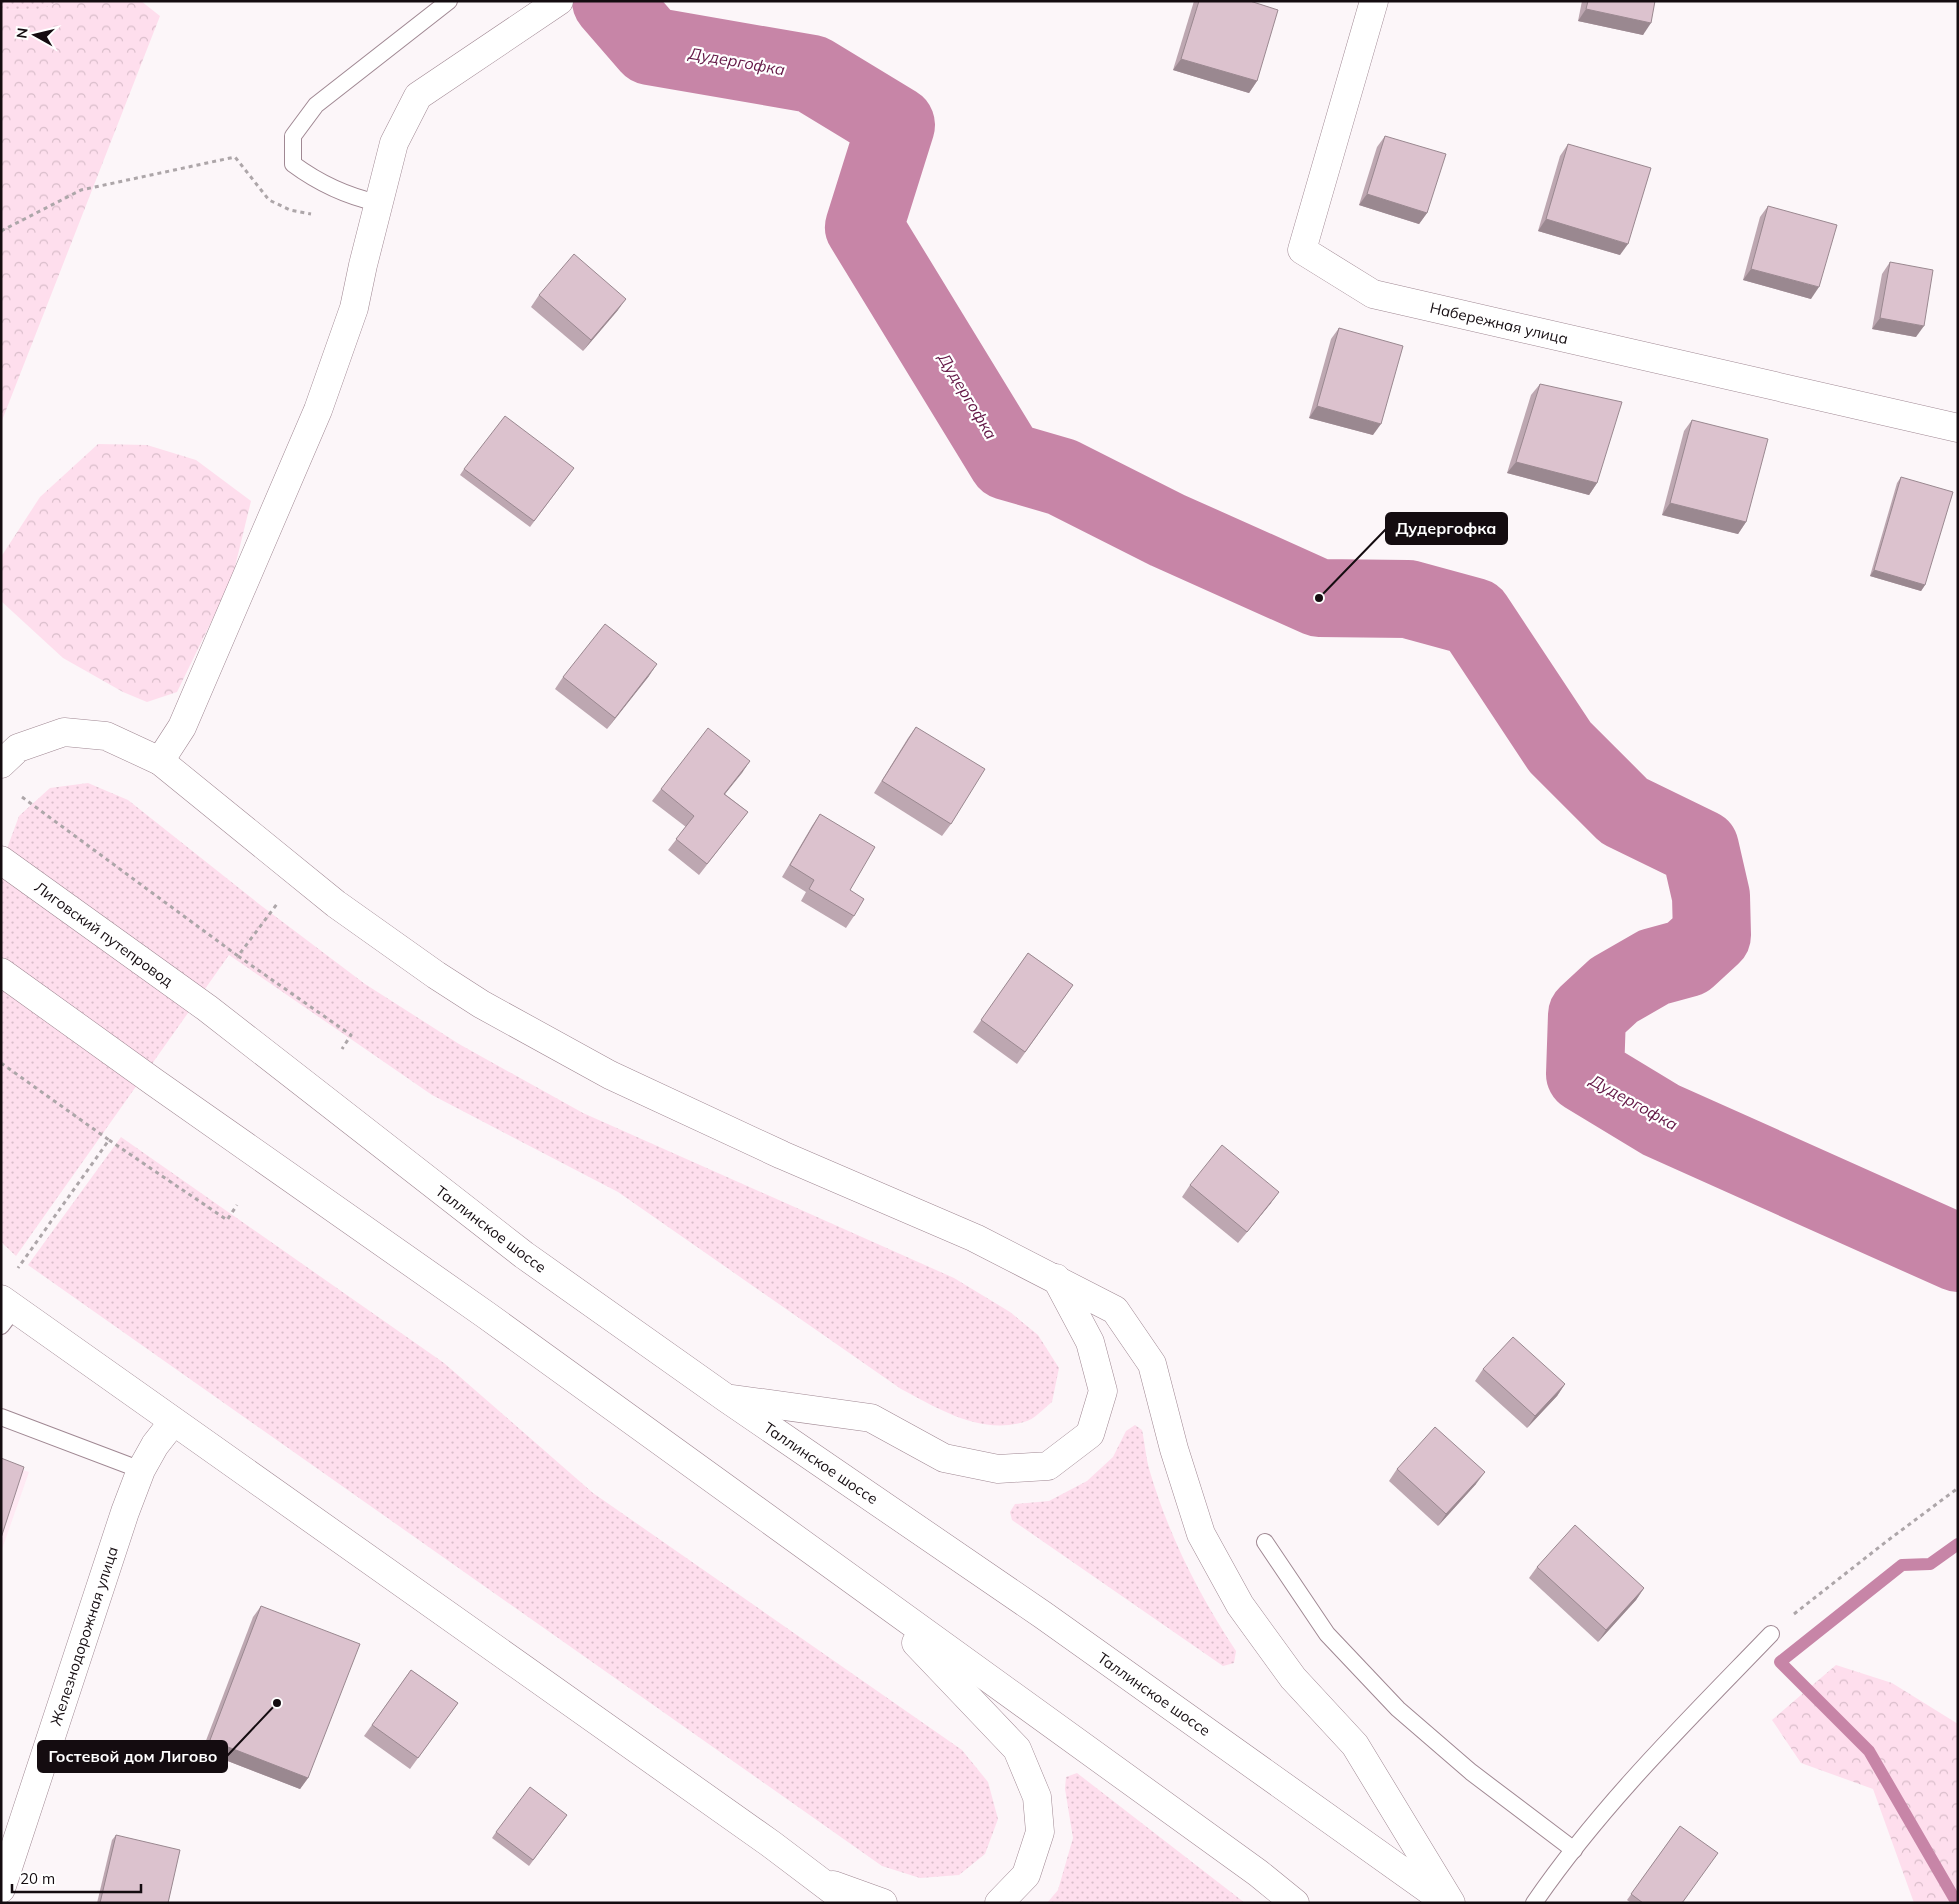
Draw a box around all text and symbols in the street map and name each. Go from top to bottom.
north arrow [10,10,60,60]
text: N [12,27,32,40]
water label: Дудергофка [686,43,787,79]
street label: Набережная улица [1428,298,1570,348]
water label: Дудергофка [934,348,1002,443]
callout: Дудергофка [1386,513,1507,544]
text: Дудергофка [1396,518,1496,538]
street label: Лиговский путепровод [31,877,177,991]
water label: Дудергофка [1586,1069,1682,1134]
street label: Таллинское шоссе [432,1181,550,1277]
street label: Таллинское шоссе [760,1418,882,1508]
street label: Железнодорожная улица [46,1544,122,1728]
street label: Таллинское шоссе [1094,1648,1214,1740]
callout: Гостевой дом Лигово [38,1741,227,1772]
text: Гостевой дом Лигово [49,1746,217,1766]
scale bar [12,1862,141,1894]
text: 20 m [20,1869,55,1888]

